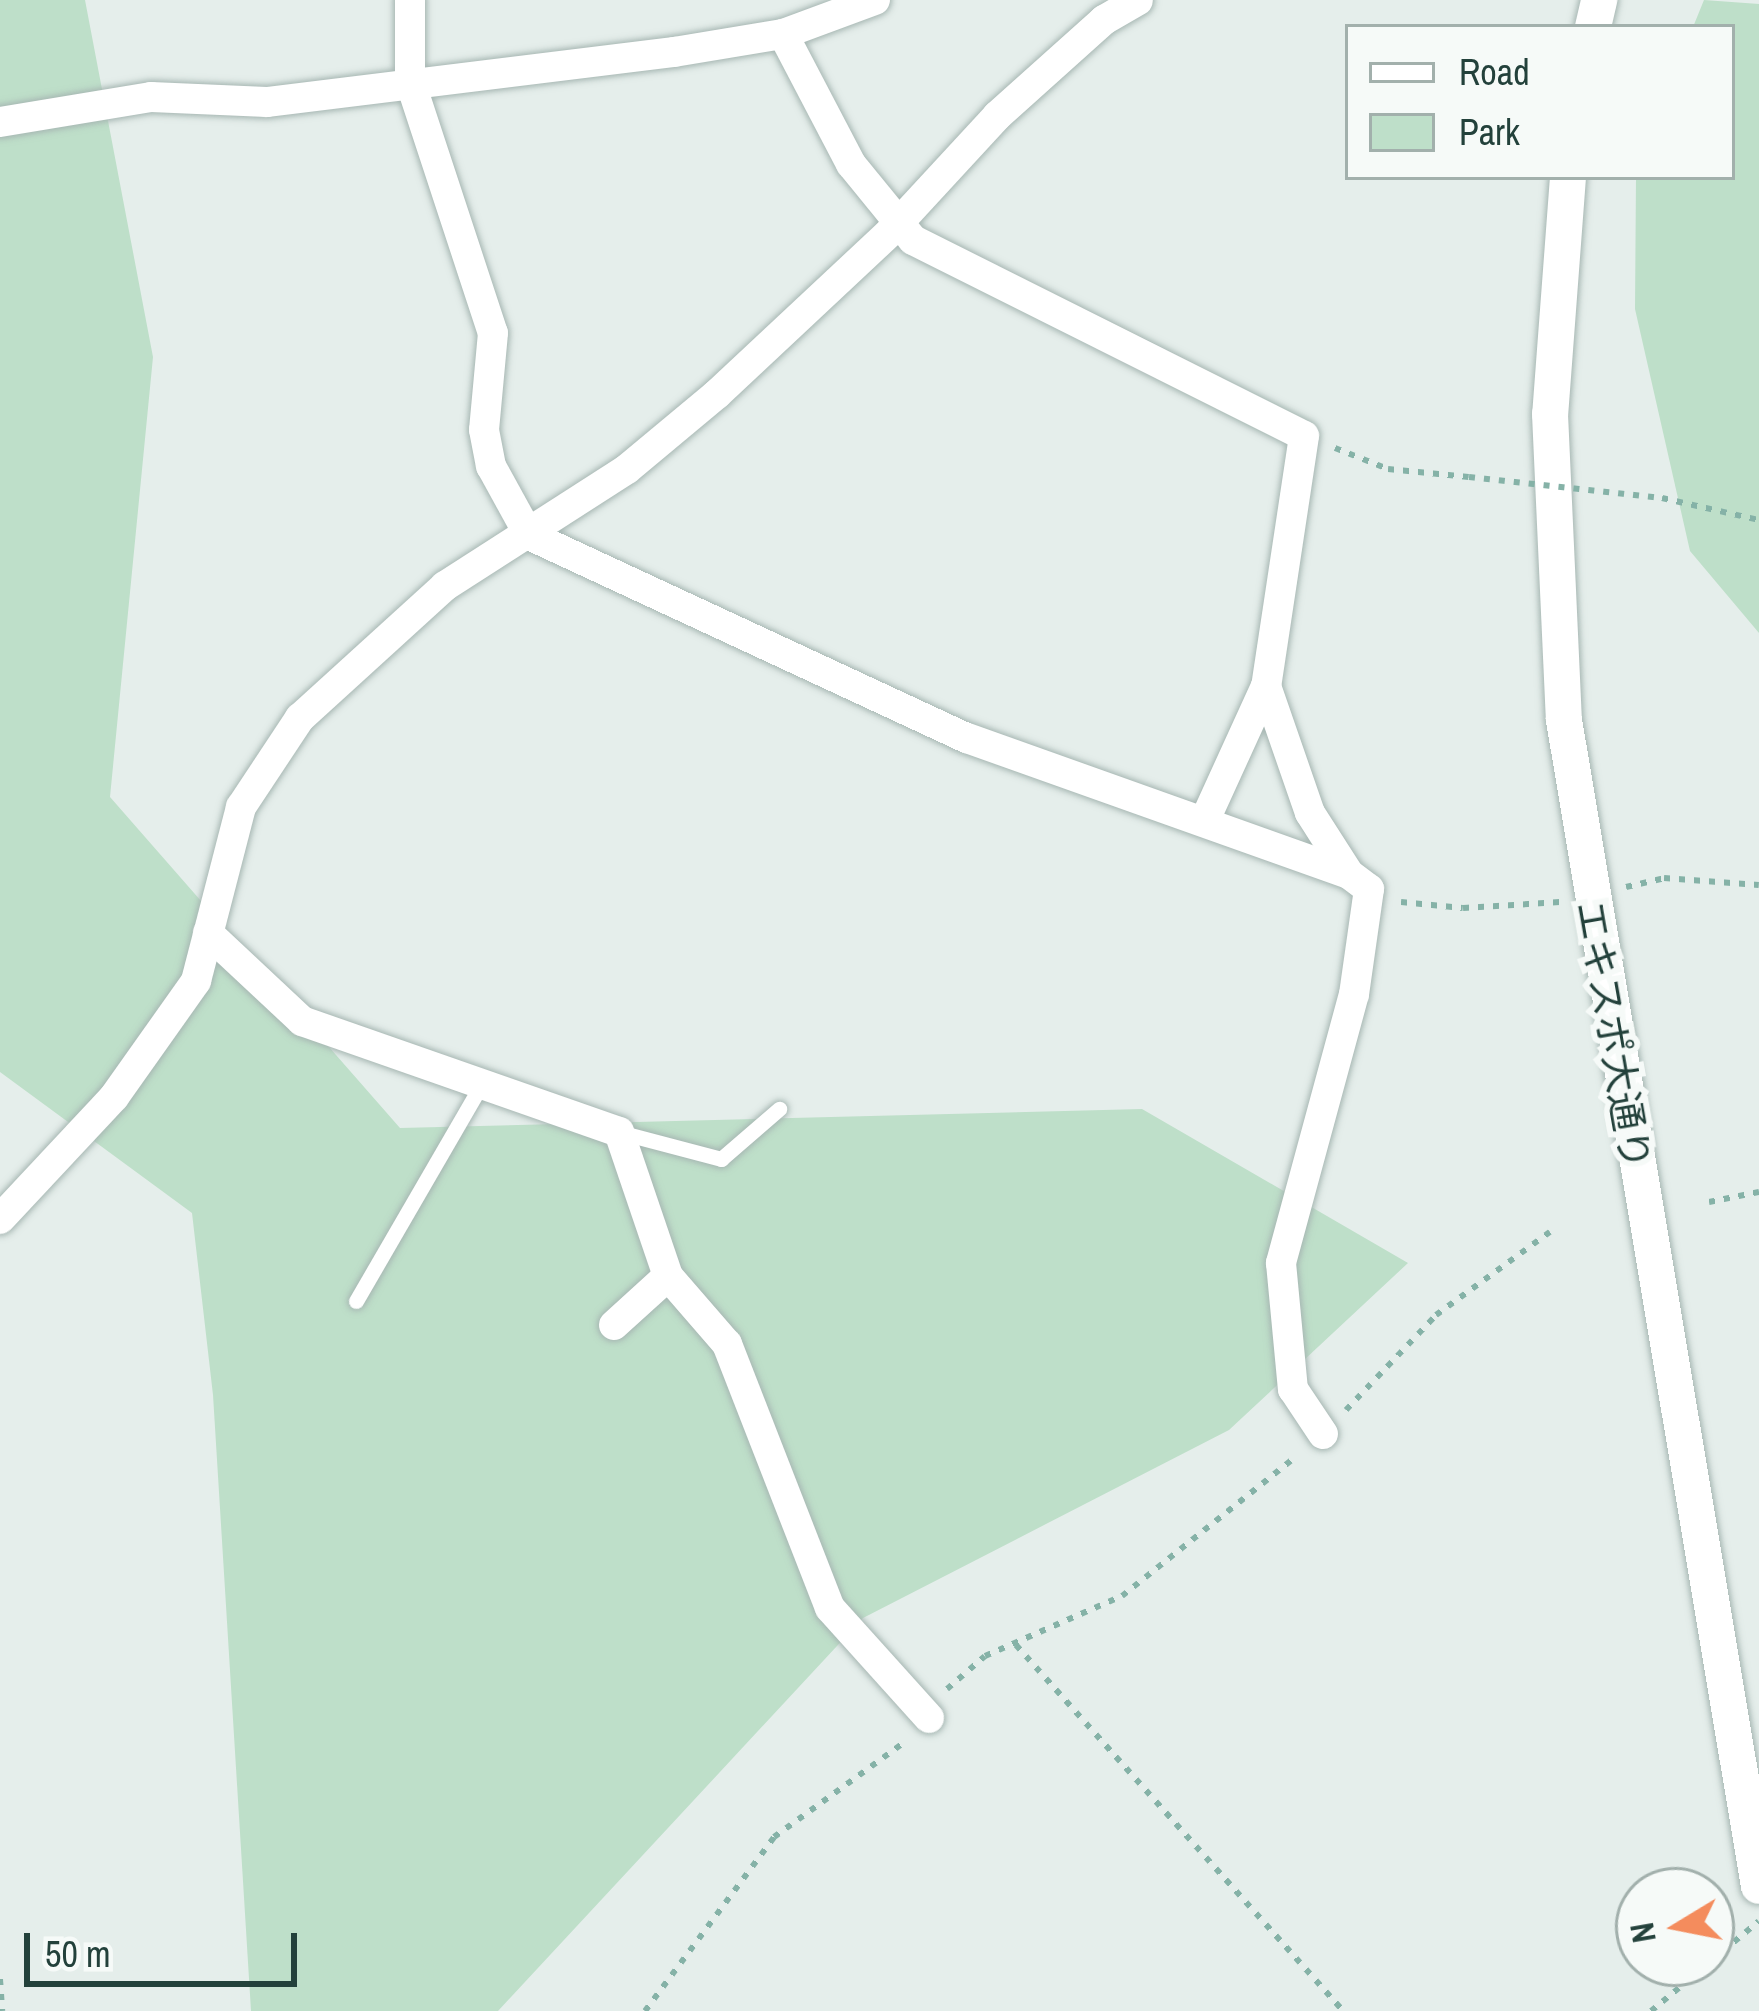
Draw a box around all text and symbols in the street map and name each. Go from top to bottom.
legend [1345,24,1735,180]
text: Road [1459,48,1530,96]
text: Park [1459,108,1520,156]
street label: エキスポ大通り [1566,897,1660,1173]
north arrow [1615,1867,1735,1987]
scale bar [30,1909,303,1983]
text: N [1619,1919,1666,1946]
text: 50 m [45,1930,111,1978]

